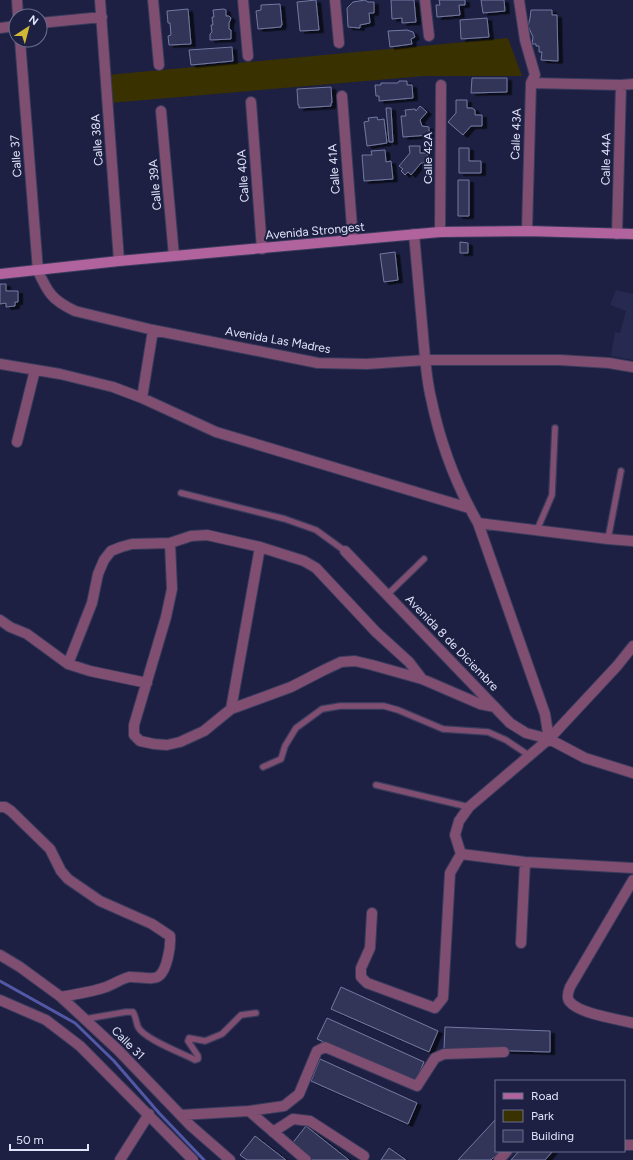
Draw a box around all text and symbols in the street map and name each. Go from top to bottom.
north arrow [8,8,48,48]
text: N [26,13,41,28]
street label: Calle 43A [508,108,524,160]
street label: Calle 38A [88,114,106,166]
street label: Calle 42A [421,132,435,184]
street label: Calle 44A [599,133,613,185]
street label: Calle 37 [7,134,24,178]
street label: Calle 41A [325,144,343,194]
street label: Calle 40A [234,149,252,203]
street label: Calle 39A [146,159,164,211]
street label: Avenida Strongest [265,220,366,242]
street label: Avenida Las Madres [224,324,332,356]
street label: Avenida 8 de Diciembre [403,592,502,694]
street label: Calle 31 [109,1024,147,1062]
legend [495,1080,625,1152]
text: Road [531,1089,559,1103]
text: Park [531,1109,554,1123]
scale bar [10,1126,88,1152]
text: Building [531,1129,574,1143]
text: 50 m [16,1133,44,1147]

